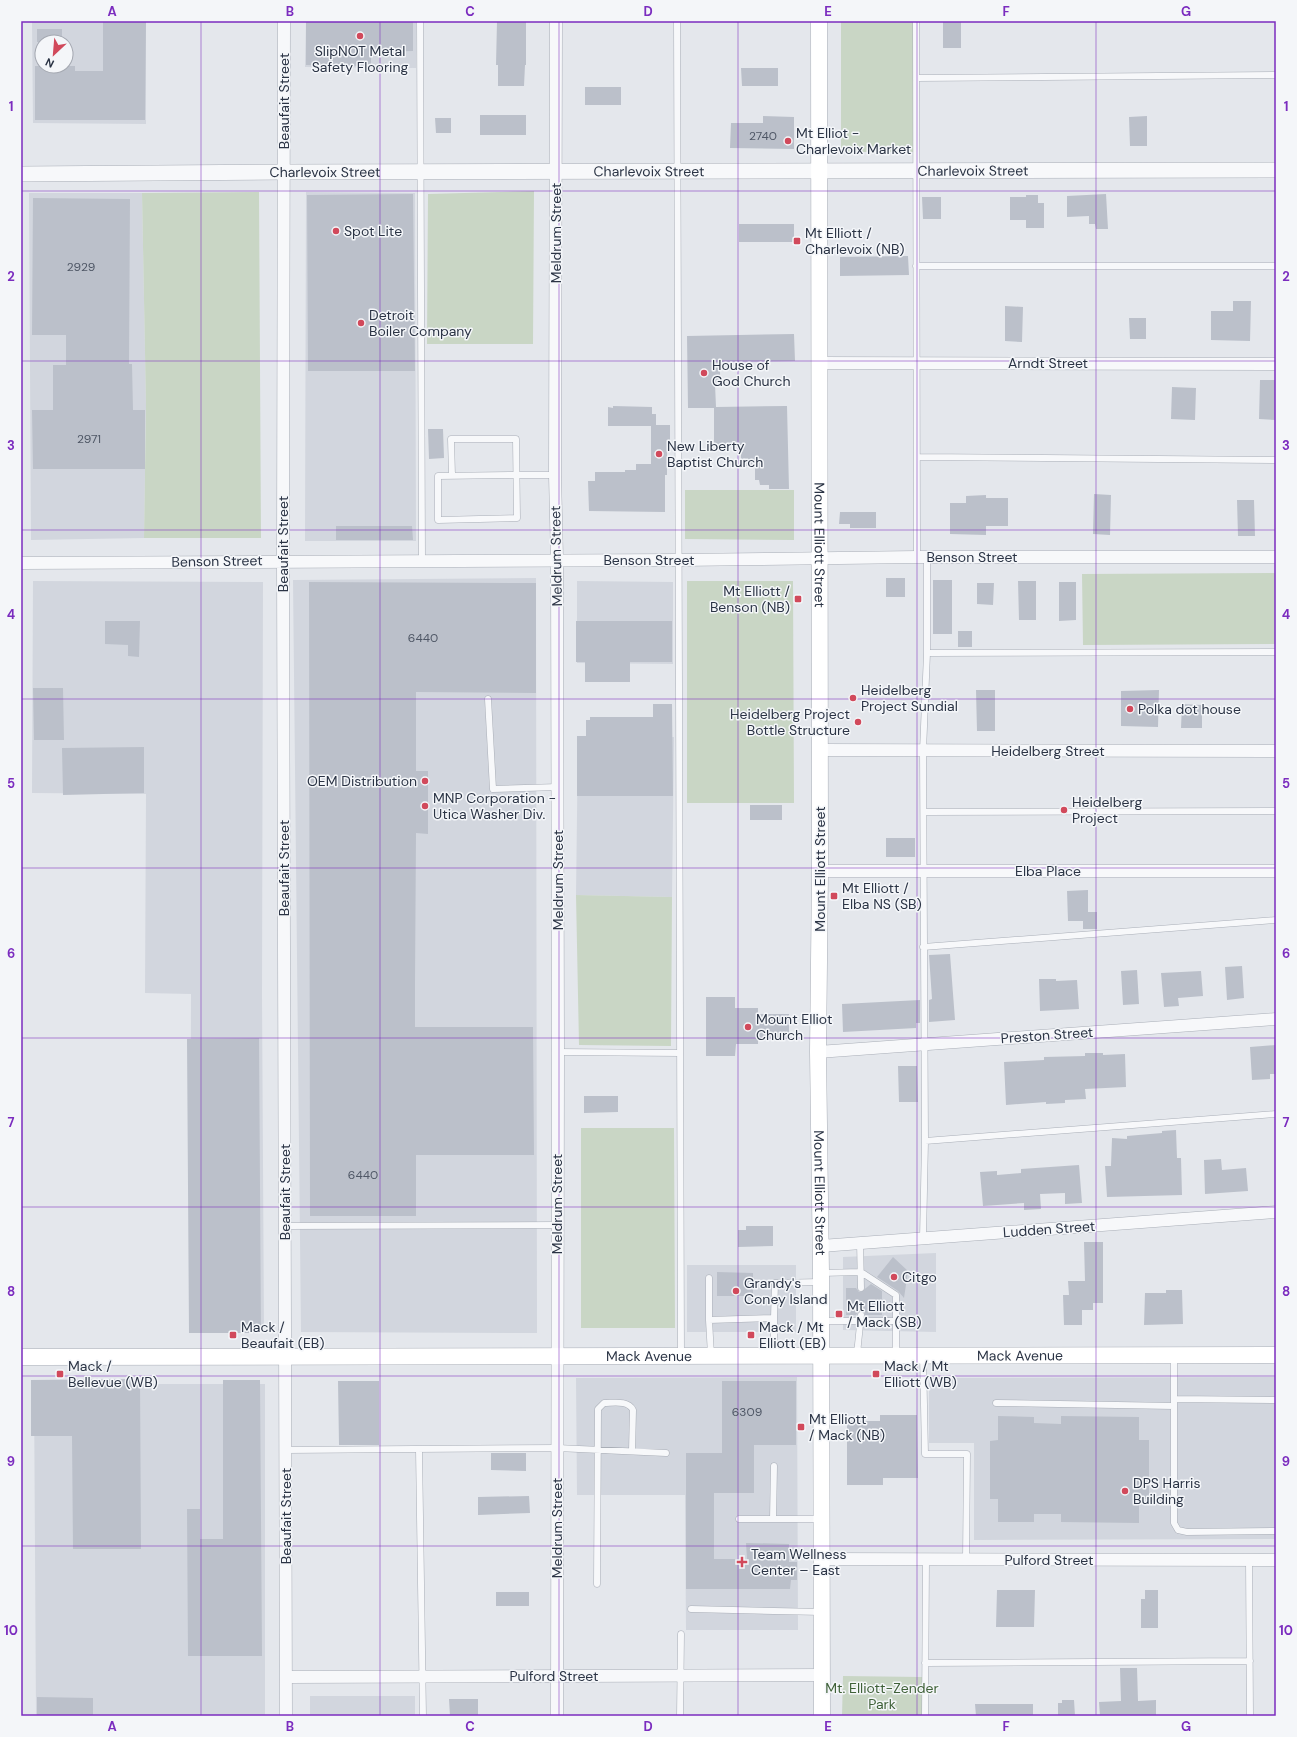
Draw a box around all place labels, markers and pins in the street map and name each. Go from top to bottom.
marker: SlipNOT Metal Safety Flooring [355,31,365,41]
place label: SlipNOT Metal Safety Flooring [312,42,408,76]
place label: Mt Elliot - Charlevoix Market [796,124,911,158]
marker: Mt Elliot - Charlevoix Market [783,136,793,146]
place label: Spot Lite [344,222,402,240]
place label: Mt Elliott / Charlevoix (NB) [805,224,905,258]
marker: Spot Lite [331,226,341,236]
marker: Mt Elliott / Charlevoix (NB) [792,236,802,246]
place label: Detroit Boiler Company [369,306,472,340]
marker: Detroit Boiler Company [356,318,366,328]
place label: House of God Church [712,356,791,390]
marker: House of God Church [699,368,709,378]
place label: New Liberty Baptist Church [667,437,763,471]
marker: New Liberty Baptist Church [654,449,664,459]
place label: Mt Elliott / Benson (NB) [710,582,791,616]
marker: Mt Elliott / Benson (NB) [793,594,803,604]
place label: Heidelberg Project Sundial [861,681,958,715]
marker: Heidelberg Project Sundial [848,693,858,703]
place label: Polka dot house [1138,700,1241,718]
marker: Polka dot house [1125,704,1135,714]
place label: Heidelberg Project Bottle Structure [730,705,850,739]
marker: Heidelberg Project Bottle Structure [853,717,863,727]
place label: OEM Distribution [307,772,417,790]
marker: OEM Distribution [420,776,430,786]
place label: MNP Corporation - Utica Washer Div. [433,789,556,823]
place label: Heidelberg Project [1072,793,1142,827]
marker: MNP Corporation - Utica Washer Div. [420,801,430,811]
marker: Heidelberg Project [1059,805,1069,815]
place label: Mt Elliott / Elba NS (SB) [842,879,922,913]
marker: Mt Elliott / Elba NS (SB) [829,891,839,901]
place label: Mount Elliot Church [756,1010,832,1044]
marker: Mount Elliot Church [743,1022,753,1032]
place label: Citgo [902,1268,937,1286]
marker: Citgo [889,1272,899,1282]
place label: Grandy's Coney Island [744,1274,827,1308]
marker: Grandy's Coney Island [731,1286,741,1296]
place label: Mt Elliott / Mack (SB) [847,1297,921,1331]
marker: Mt Elliott / Mack (SB) [834,1309,844,1319]
place label: Mack / Beaufait (EB) [241,1318,325,1352]
place label: Mack / Mt Elliott (EB) [759,1318,826,1352]
marker: Mack / Beaufait (EB) [228,1330,238,1340]
marker: Mack / Mt Elliott (EB) [746,1330,756,1340]
place label: Mack / Bellevue (WB) [68,1357,158,1391]
place label: Mack / Mt Elliott (WB) [884,1357,957,1391]
marker: Mack / Bellevue (WB) [55,1369,65,1379]
marker: Mack / Mt Elliott (WB) [871,1369,881,1379]
place label: Mt Elliott / Mack (NB) [809,1410,885,1444]
marker: Mt Elliott / Mack (NB) [796,1422,806,1432]
place label: DPS Harris Building [1133,1474,1201,1508]
marker: DPS Harris Building [1120,1486,1130,1496]
place label: Team Wellness Center – East [751,1545,846,1579]
marker: Team Wellness Center – East [736,1556,748,1568]

